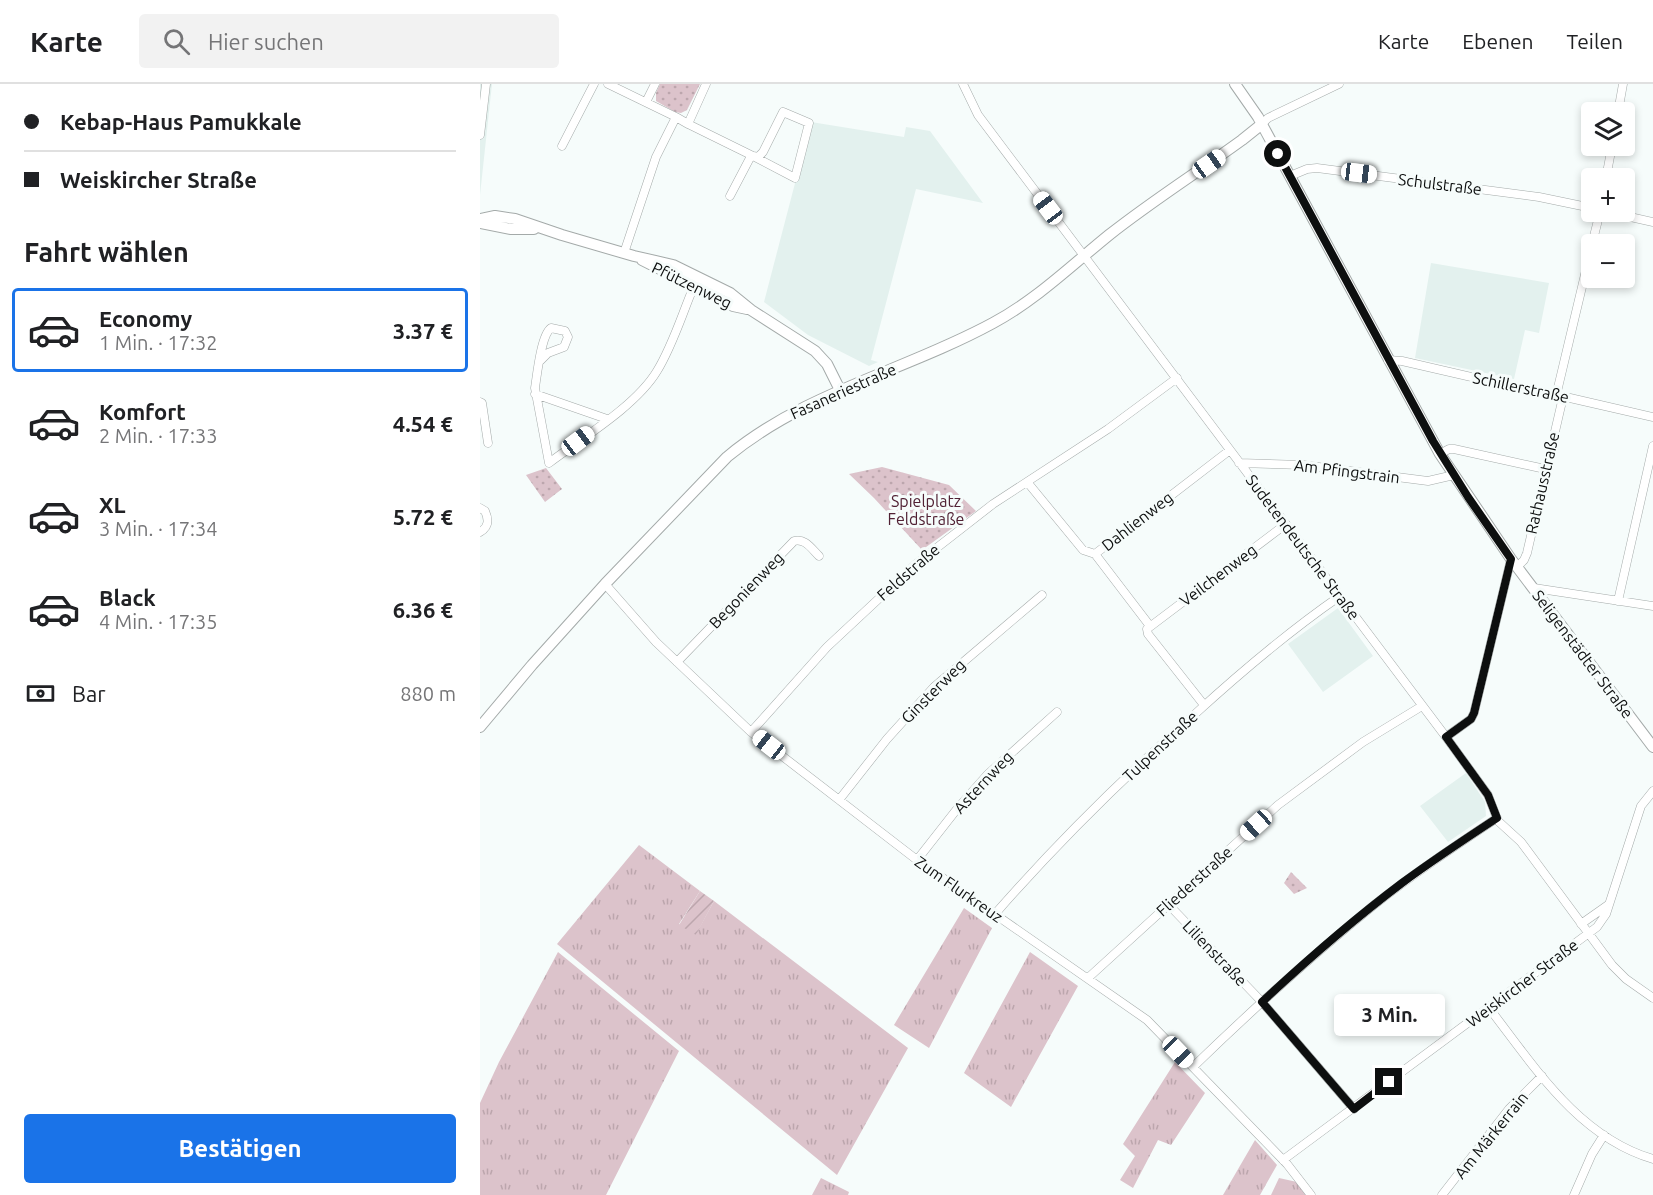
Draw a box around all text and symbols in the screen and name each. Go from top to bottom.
search box [139,14,559,68]
icon: search [160,25,193,58]
text: Karte [30,26,103,57]
text: Hier suchen [208,29,324,54]
text: Karte [1378,29,1429,53]
text: Ebenen [1462,29,1534,53]
text: Teilen [1567,29,1623,53]
map controls [1581,102,1635,288]
button: layers [1581,102,1635,156]
text: Kebap-Haus Pamukkale [60,109,302,134]
route start [1264,140,1291,167]
car [1189,146,1229,182]
car [1340,162,1378,184]
text: Weiskircher Straße [60,167,257,192]
button: + [1581,168,1635,222]
street label: Schulstraße [1397,170,1483,198]
car [1030,188,1066,228]
button: − [1581,234,1635,288]
text: Fahrt wählen [24,237,189,267]
street label: Pfützenweg [649,258,735,312]
icon: car [27,303,81,357]
text: Economy [99,306,192,331]
text: 3.37 € [393,318,453,343]
text: 1 Min. · 17:32 [99,331,218,354]
street label: Fasaneriestraße [787,360,899,422]
street label: Schillerstraße [1471,368,1571,406]
icon: car [27,396,81,450]
text: Komfort [99,399,186,424]
text: 4.54 € [393,411,453,436]
car [558,423,598,459]
text: 2 Min. · 17:33 [99,424,218,447]
street label: Rathausstraße [1522,430,1562,536]
street label: Am Pfingstrain [1293,456,1401,486]
street label: Sudetendeutsche Straße [1243,471,1363,623]
street label: Dahlienweg [1098,488,1176,554]
icon: car [27,489,81,543]
text: XL [99,492,126,517]
park label: Spielplatz Feldstraße [888,492,964,528]
text: 5.72 € [393,504,453,529]
text: 3 Min. · 17:34 [99,517,218,540]
street label: Feldstraße [873,540,943,604]
street label: Veilchenweg [1176,540,1260,610]
street label: Begonienweg [705,548,787,632]
icon: car [27,582,81,636]
text: Black [99,585,156,610]
street label: Seligenstädter Straße [1529,586,1637,722]
text: 6.36 € [393,597,453,622]
text: 4 Min. · 17:35 [99,610,218,633]
street label: Ginsterweg [897,655,969,727]
icon: cash [24,677,57,710]
text: Bar [72,681,106,706]
text: 880 m [400,682,456,705]
street label: Tulpenstraße [1119,707,1201,785]
car [749,727,789,763]
street label: Asternweg [950,747,1016,817]
car [1237,806,1275,844]
street label: Fliederstraße [1152,842,1236,920]
street label: Zum Flurkreuz [912,852,1006,926]
street label: Lilienstraße [1179,917,1251,989]
street label: Weiskircher Straße [1463,935,1581,1031]
callout: 3 Min. [1334,995,1444,1037]
text: 3 Min. [1362,1003,1418,1026]
car [1159,1033,1197,1071]
route end [1375,1068,1402,1095]
street label: Am Märkerrain [1451,1088,1531,1182]
button: Bestätigen [24,1114,456,1183]

